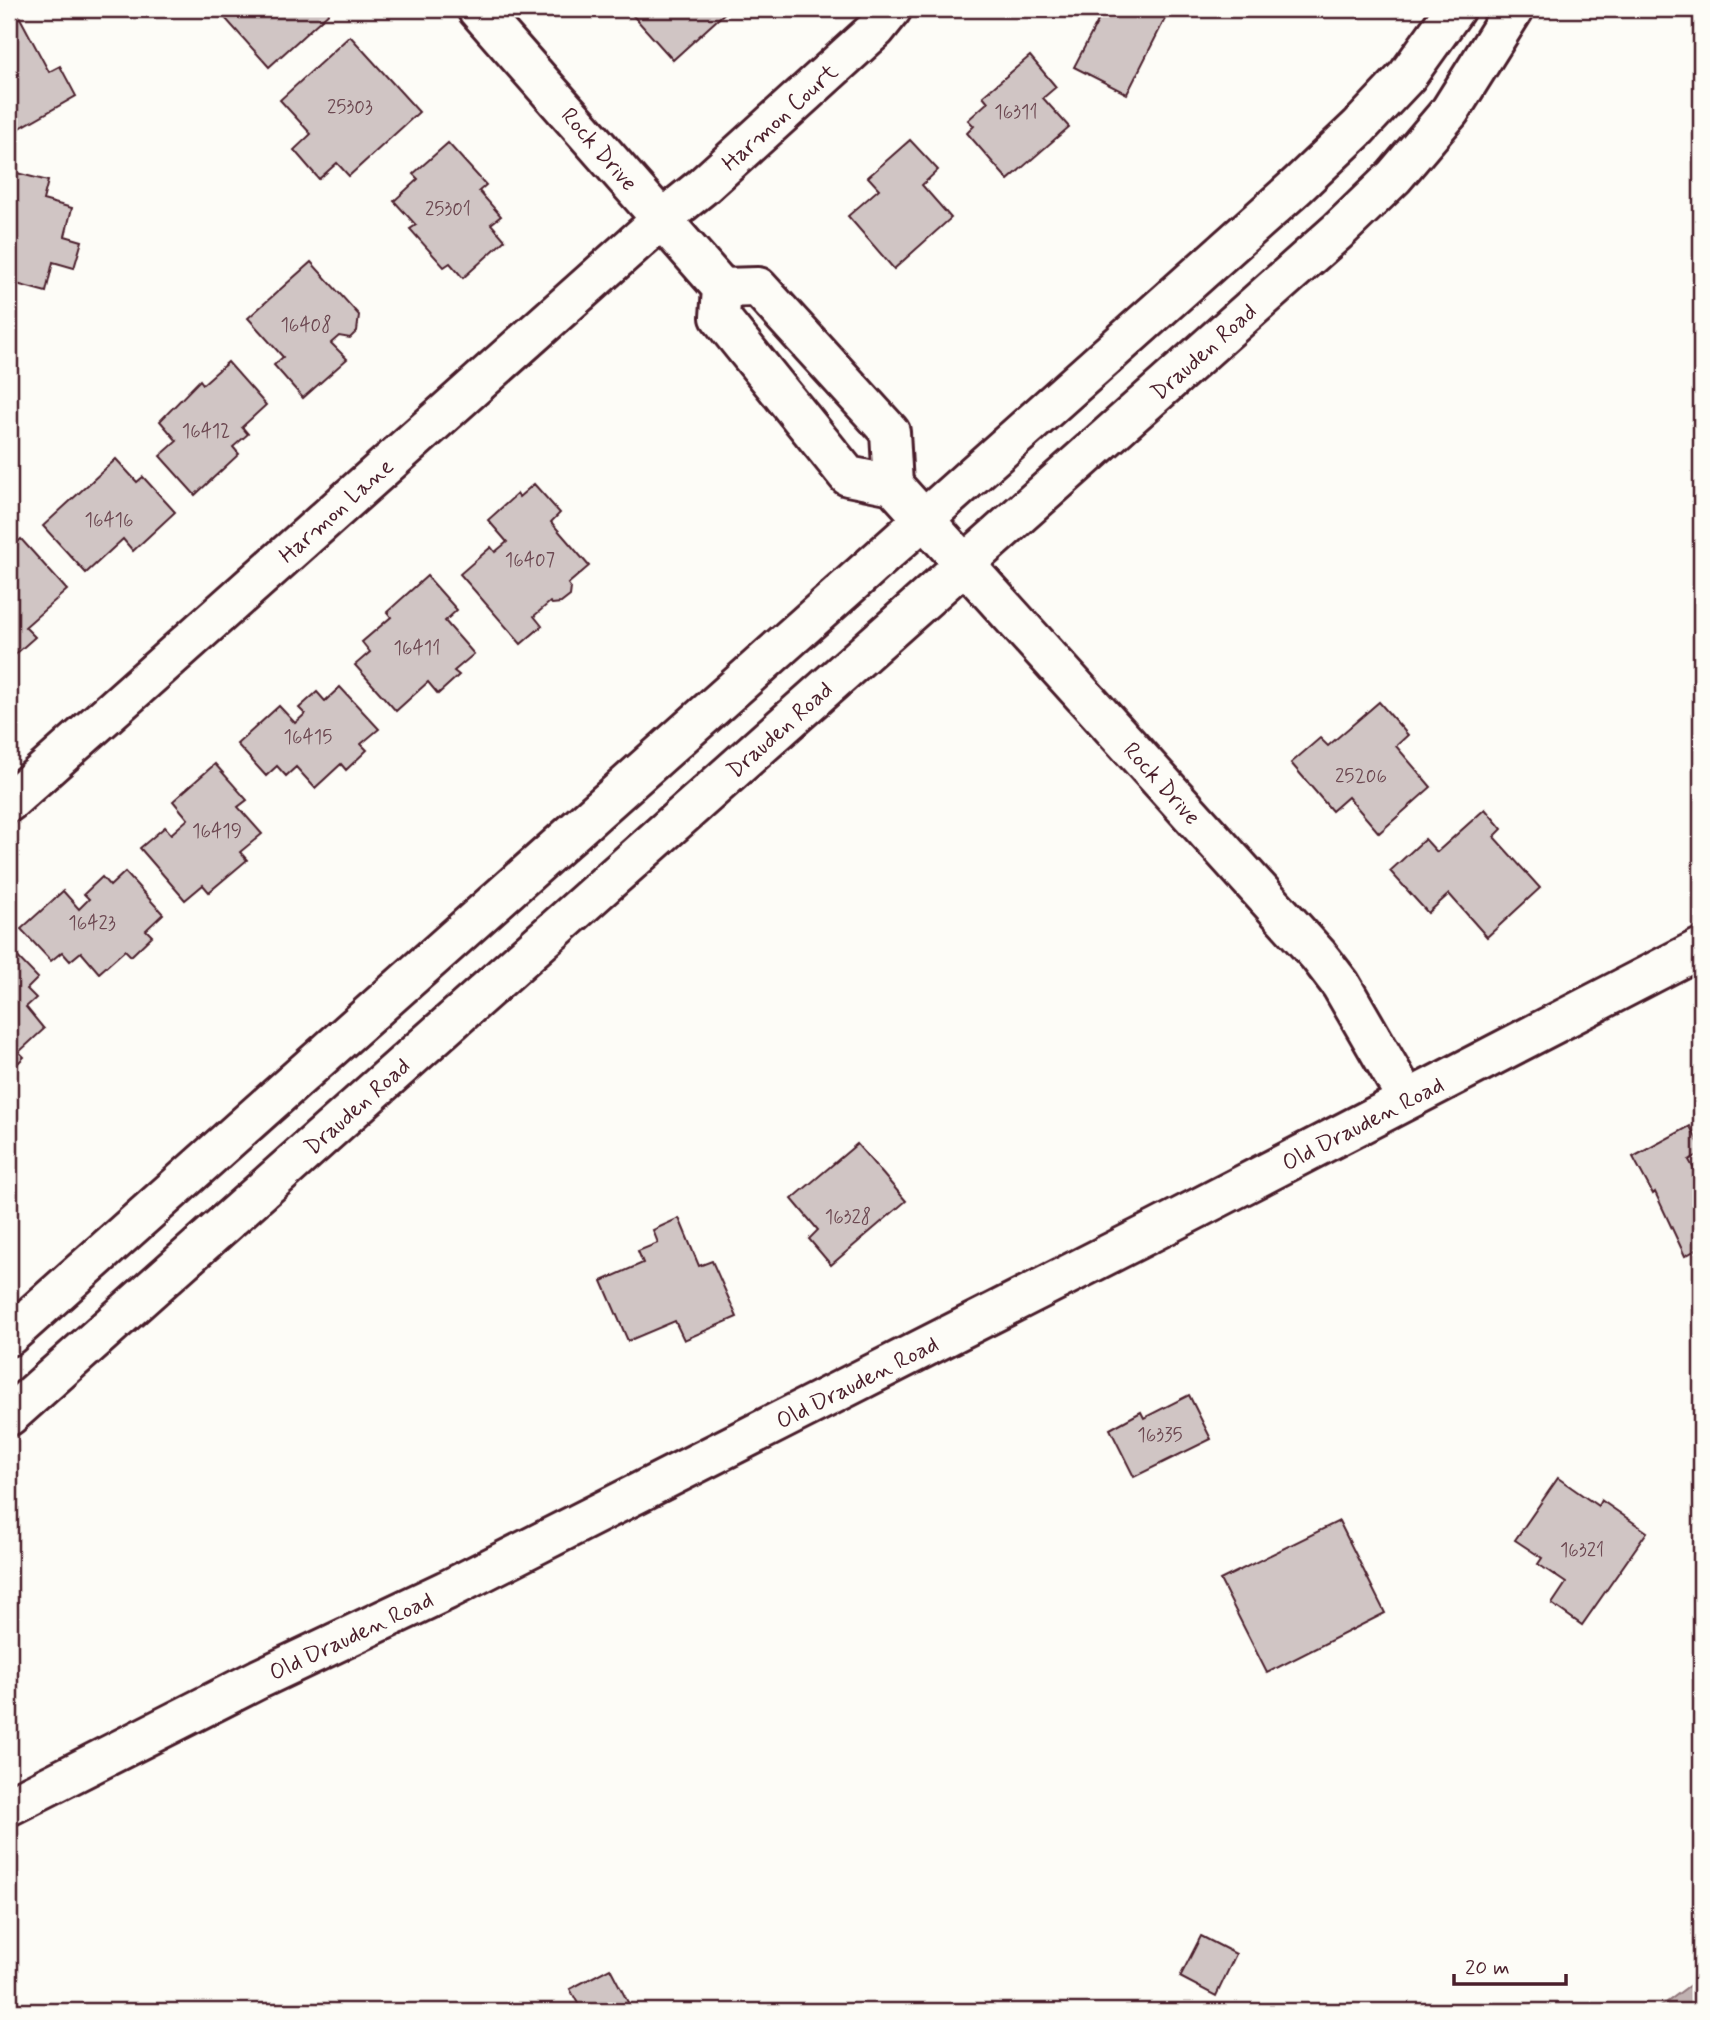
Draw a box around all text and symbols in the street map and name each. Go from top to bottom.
street label: Harmon Court [716,58,845,179]
house number: 25303 [327,95,373,120]
house number: 16311 [994,100,1038,125]
street label: Rock Drive [553,102,643,198]
house number: 25301 [425,197,471,222]
street label: Drauden Road [1145,297,1264,408]
house number: 16408 [280,313,332,338]
house number: 16412 [182,419,230,444]
street label: Harmon Lane [273,453,401,571]
house number: 16416 [84,508,134,533]
house number: 16407 [505,548,555,573]
house number: 16411 [394,636,440,661]
street label: Drauden Road [721,675,840,786]
house number: 16415 [284,725,332,750]
street label: Rock Drive [1116,736,1206,832]
house number: 25206 [1335,764,1387,789]
house number: 16419 [192,819,242,844]
house number: 16423 [68,911,116,936]
street label: Drauden Road [299,1052,418,1163]
street label: Old Drauden Road [1277,1071,1449,1179]
house number: 16328 [825,1205,871,1230]
street label: Old Drauden Road [771,1330,944,1437]
house number: 16335 [1137,1423,1183,1448]
house number: 16321 [1560,1538,1604,1563]
street label: Old Drauden Road [265,1586,439,1689]
scale bar [1454,1943,1566,1987]
text: 20 m [1465,1954,1510,1982]

